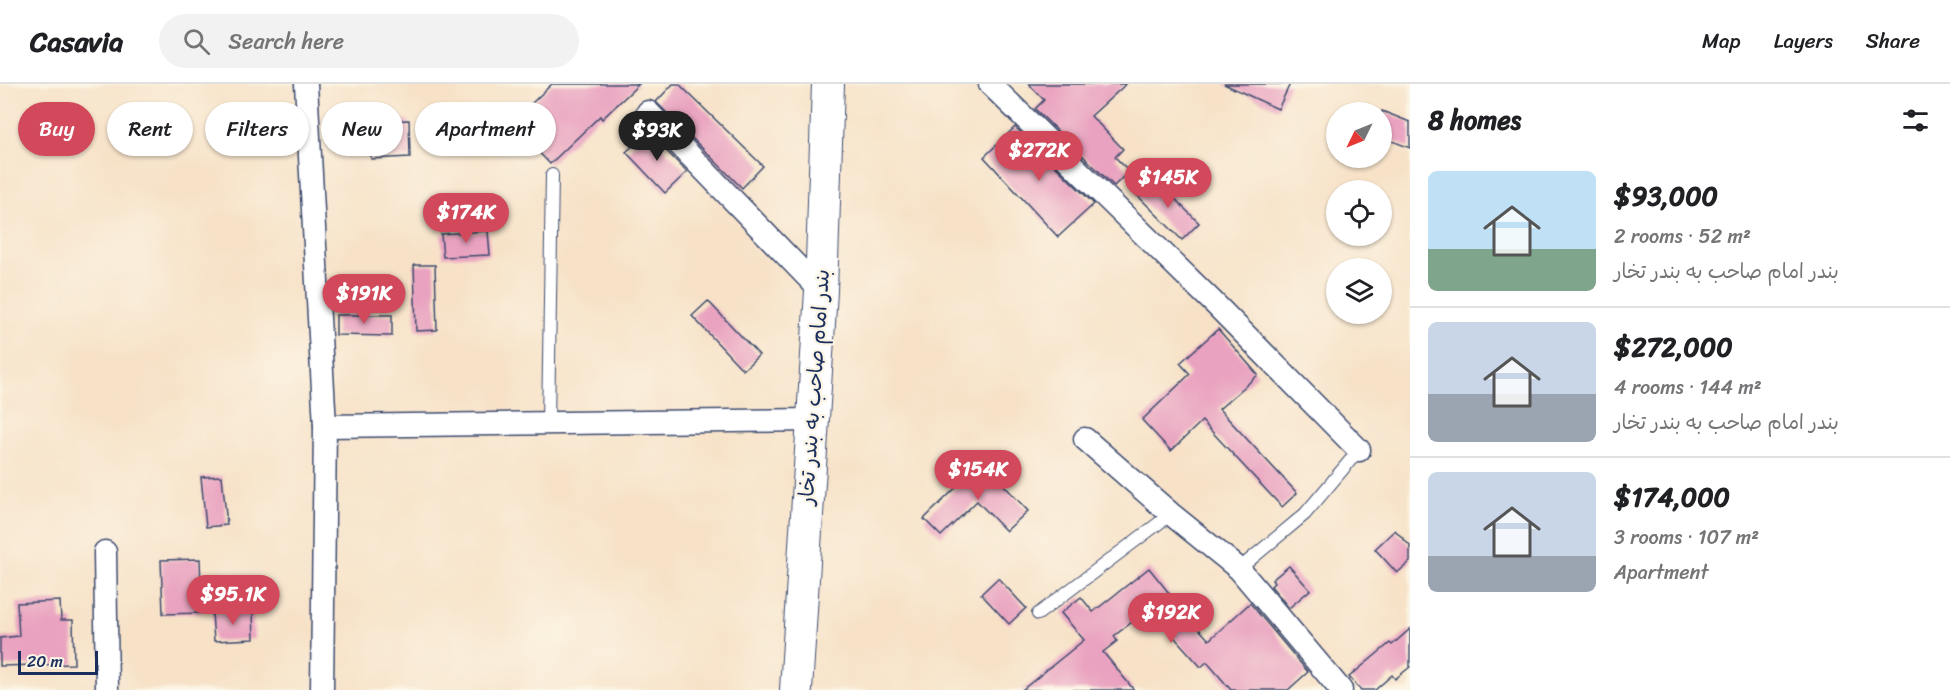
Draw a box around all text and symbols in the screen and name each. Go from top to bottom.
search box [159,14,579,68]
text: Casavia [30,17,123,66]
text: Search here [228,22,344,61]
text: Map [1702,22,1741,60]
text: Layers [1774,22,1833,60]
text: Share [1866,22,1920,60]
icon: search [180,25,213,58]
text: 8 homes [1428,97,1521,143]
chip: Buy [18,102,95,156]
chip: Rent [107,102,193,156]
chip: Filters [205,102,309,156]
chip: New [321,102,403,156]
chip: Apartment [415,102,556,156]
north arrow [1326,102,1392,168]
map controls [1326,102,1392,324]
icon: filters [1899,104,1932,137]
pin: $93K [621,111,693,162]
text: $93K [633,113,681,148]
pin: $272K [997,131,1081,182]
text: $272K [1009,133,1069,168]
pin: $145K [1126,158,1210,209]
text: $145K [1139,160,1197,195]
text: $93,000 [1614,173,1718,219]
button: locate [1326,180,1392,246]
pin: $174K [424,193,508,244]
text: $174K [437,195,495,230]
icon: home [1476,195,1548,267]
text: 2 rooms · 52 m² [1614,219,1751,254]
text: بندر امام صاحب به بندر تخار [1614,254,1839,289]
button: layers [1326,258,1392,324]
street label: بندر امام صاحب به بندر تخار [787,268,841,508]
pin: $191K [322,274,406,325]
text: $191K [336,276,392,311]
text: $272,000 [1614,324,1733,370]
icon: home [1476,346,1548,418]
text: 4 rooms · 144 m² [1614,370,1762,405]
text: بندر امام صاحب به بندر تخار [1614,405,1839,440]
pin: $154K [936,450,1020,501]
text: $154K [949,452,1007,487]
text: $174,000 [1614,474,1730,520]
icon: home [1476,496,1548,568]
text: 3 rooms · 107 m² [1614,520,1759,555]
text: Apartment [1614,555,1708,590]
pin: $95.1K [184,575,282,626]
text: $95.1K [201,577,265,612]
pin: $192K [1129,593,1213,644]
text: $192K [1142,595,1200,630]
text: 20 m [27,647,63,676]
scale bar [18,648,98,676]

